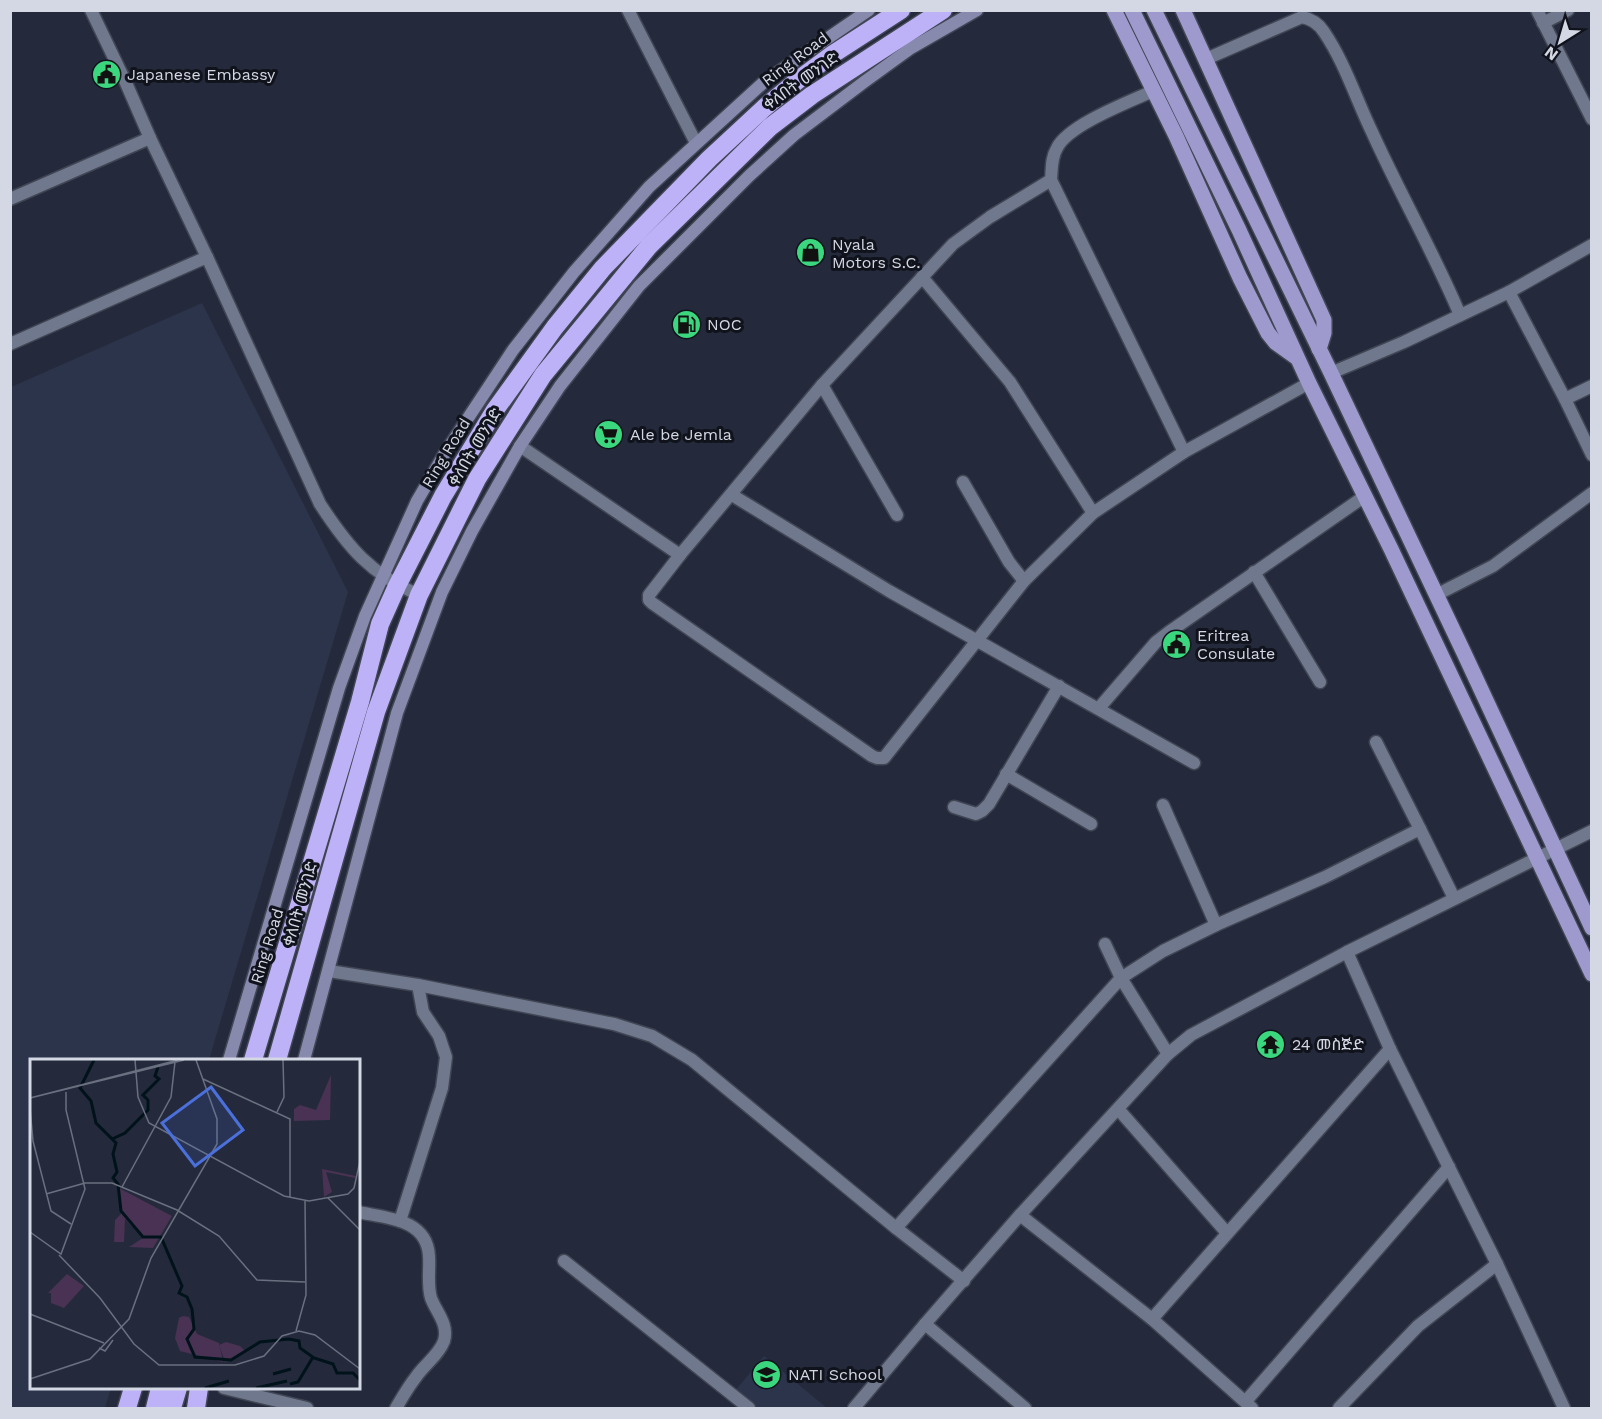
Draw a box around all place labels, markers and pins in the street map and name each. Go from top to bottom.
public building icon: Japanese Embassy [90,58,122,90]
place label: Japanese Embassy [127,65,276,84]
place label: Nyala Motors S.C. [832,235,920,272]
shop icon: Nyala Motors S.C. [795,237,827,269]
fuel station icon: NOC [670,308,702,340]
place label: NOC [707,315,742,334]
supermarket icon: Ale be Jemla [593,418,625,450]
place label: Ale be Jemla [630,425,732,444]
place label: Eritrea Consulate [1197,626,1275,663]
public building icon: Eritrea Consulate [1160,628,1192,660]
temple icon: 24 መስጅድ [1255,1028,1287,1060]
place label: 24 መስጅድ [1292,1035,1364,1054]
school or university icon: NATI School [751,1358,783,1390]
place label: NATI School [788,1365,882,1384]

